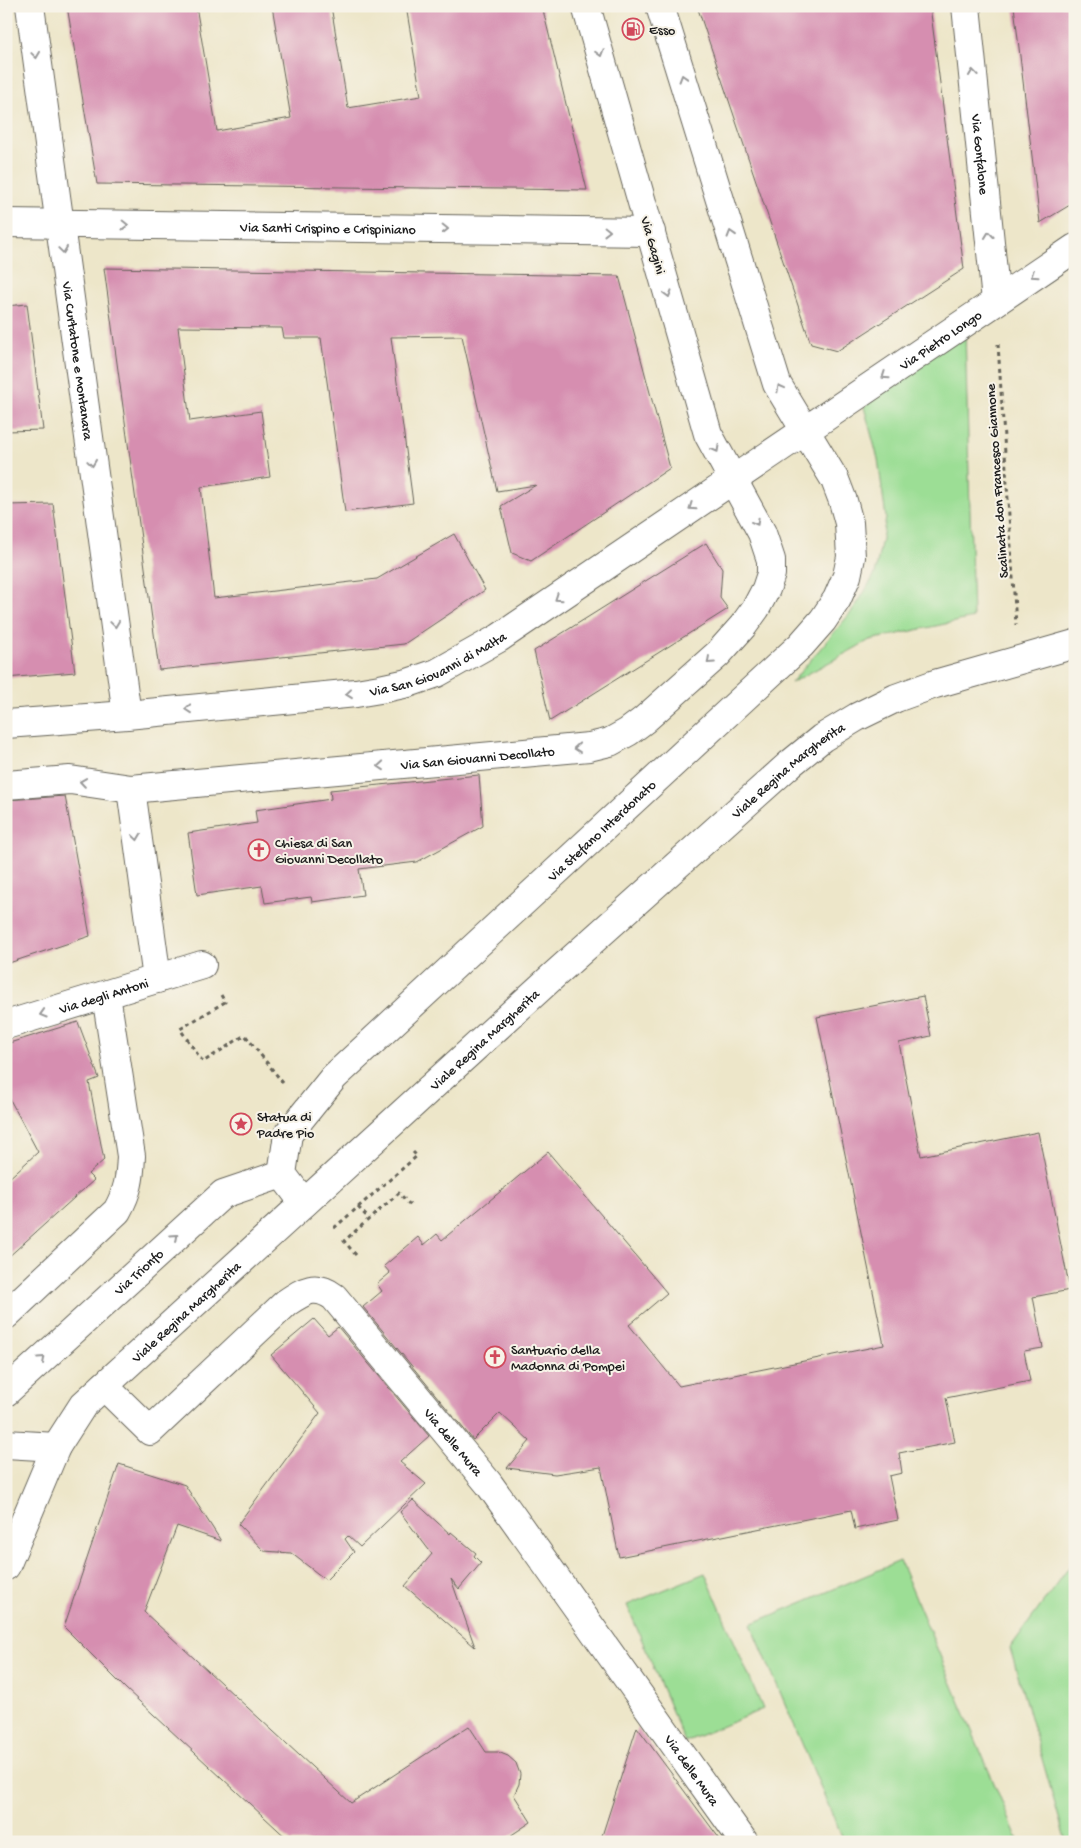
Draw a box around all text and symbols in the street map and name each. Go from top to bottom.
fuel station icon: Esso [621,17,645,41]
place label: Esso [649,23,675,40]
one-way arrow [594,49,604,57]
one-way arrow [30,51,41,59]
one-way arrow [968,69,979,77]
one-way arrow [678,75,688,83]
street label: Via Gonfalone [966,112,991,196]
street label: Via Gagini [635,214,668,276]
one-way arrow [122,220,129,230]
street label: Via Santi Crispino e Crispiniano [239,220,416,240]
one-way arrow [442,224,449,234]
one-way arrow [604,226,612,236]
one-way arrow [726,230,736,238]
one-way arrow [984,231,995,239]
one-way arrow [57,247,68,255]
one-way arrow [1030,269,1040,278]
street label: Via Curtatone e Montanara [57,280,95,443]
one-way arrow [662,289,673,298]
street label: Via Pietro Longo [896,308,986,376]
one-way arrow [881,370,891,379]
street label: Scalinata don Francesco Giannone [983,382,1014,579]
one-way arrow [776,385,786,394]
one-way arrow [709,443,719,452]
one-way arrow [87,459,97,468]
one-way arrow [688,501,698,510]
one-way arrow [750,517,760,526]
one-way arrow [554,592,563,601]
one-way arrow [109,620,119,629]
street label: Via San Giovanni di Malta [368,629,512,702]
one-way arrow [707,655,716,664]
one-way arrow [345,688,353,699]
one-way arrow [183,703,191,714]
street label: Viale Regina Margherita [728,720,850,824]
one-way arrow [573,742,581,753]
street label: Via San Giovanni Decollato [399,744,556,775]
one-way arrow [376,760,384,771]
one-way arrow [78,777,87,787]
street label: Via Stefano Interdonato [544,777,661,887]
one-way arrow [132,833,142,841]
place label: Chiesa di San Giovanni Decollato [275,836,383,869]
church icon: Chiesa di San Giovanni Decollato [247,838,271,862]
street label: Via degli Antoni [57,976,151,1019]
street label: Viale Regina Margherita [427,986,545,1096]
one-way arrow [40,1008,48,1018]
place label: Statua di Padre Pio [256,1110,314,1143]
place icon: Statua di Padre Pio [229,1112,253,1136]
one-way arrow [169,1234,178,1243]
street label: Via Trionfo [111,1246,168,1301]
street label: Viale Regina Margherita [128,1258,247,1368]
place label: Santuario della Madonna di Pompei [511,1343,625,1376]
church icon: Santuario della Madonna di Pompei [483,1345,507,1369]
one-way arrow [37,1356,46,1365]
street label: Via delle Mura [418,1405,486,1482]
street label: Via delle Mura [659,1732,722,1811]

